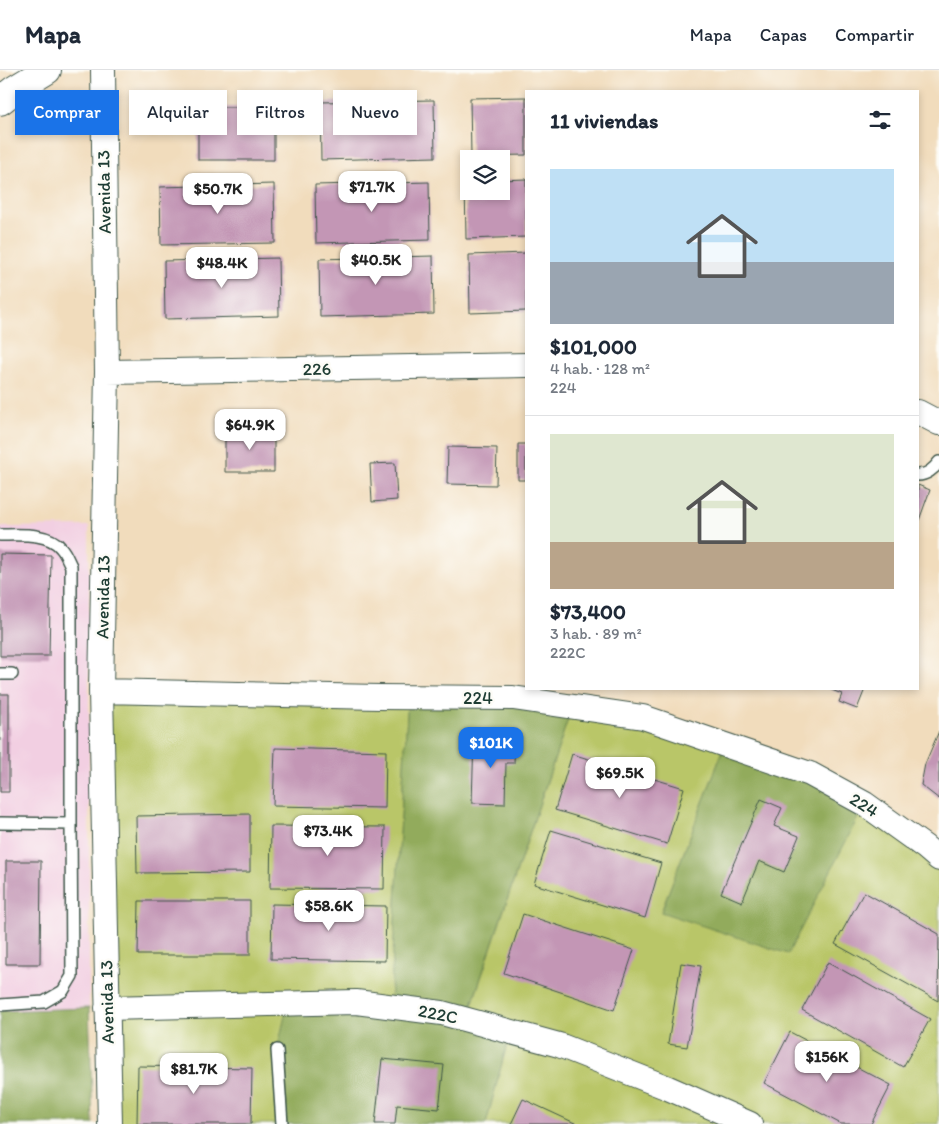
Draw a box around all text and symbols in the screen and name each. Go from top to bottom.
text: Mapa [25,20,81,49]
text: Mapa [690,24,732,46]
text: Capas [760,24,807,46]
text: Compartir [835,24,914,46]
chip: Comprar [15,90,119,135]
chip: Alquilar [129,90,227,135]
chip: Filtros [237,90,323,135]
chip: Nuevo [333,90,417,135]
icon: filters [866,106,894,134]
text: 11 viviendas [550,108,658,133]
street label: Avenida 13 [92,150,116,234]
map controls [460,150,510,200]
button: layers [460,150,510,200]
pin: $71.7K [331,170,413,213]
pin: $50.7K [177,172,259,215]
text: $71.7K [349,177,395,196]
text: $50.7K [194,179,242,198]
icon: home [677,201,767,291]
pin: $40.5K [335,244,417,286]
pin: $48.4K [181,246,263,289]
text: $40.5K [351,250,401,269]
text: $48.4K [197,253,247,272]
text: $101,000 [550,334,637,359]
street label: 226 [303,358,331,380]
text: 4 hab. · 128 m² [550,359,650,378]
text: 224 [550,378,576,397]
pin: $64.9K [209,408,291,451]
text: $64.9K [226,415,274,434]
icon: home [677,467,767,557]
street label: Avenida 13 [91,555,115,639]
text: $73,400 [550,599,626,624]
text: 3 hab. · 89 m² [550,624,642,643]
text: 222C [550,643,586,662]
street label: 224 [463,687,493,709]
pin: $101K [456,726,526,769]
text: $101K [469,733,513,752]
pin: $69.5K [579,756,661,799]
text: $69.5K [596,763,644,782]
street label: 224 [846,788,883,822]
pin: $73.4K [287,814,369,857]
text: $73.4K [304,821,352,840]
pin: $58.6K [288,890,370,932]
text: $58.6K [305,896,353,915]
street label: Avenida 13 [95,960,119,1044]
street label: 222C [416,999,460,1029]
pin: $156K [792,1040,862,1083]
text: $156K [806,1047,848,1066]
pin: $81.7K [153,1052,235,1095]
text: $81.7K [171,1059,217,1078]

